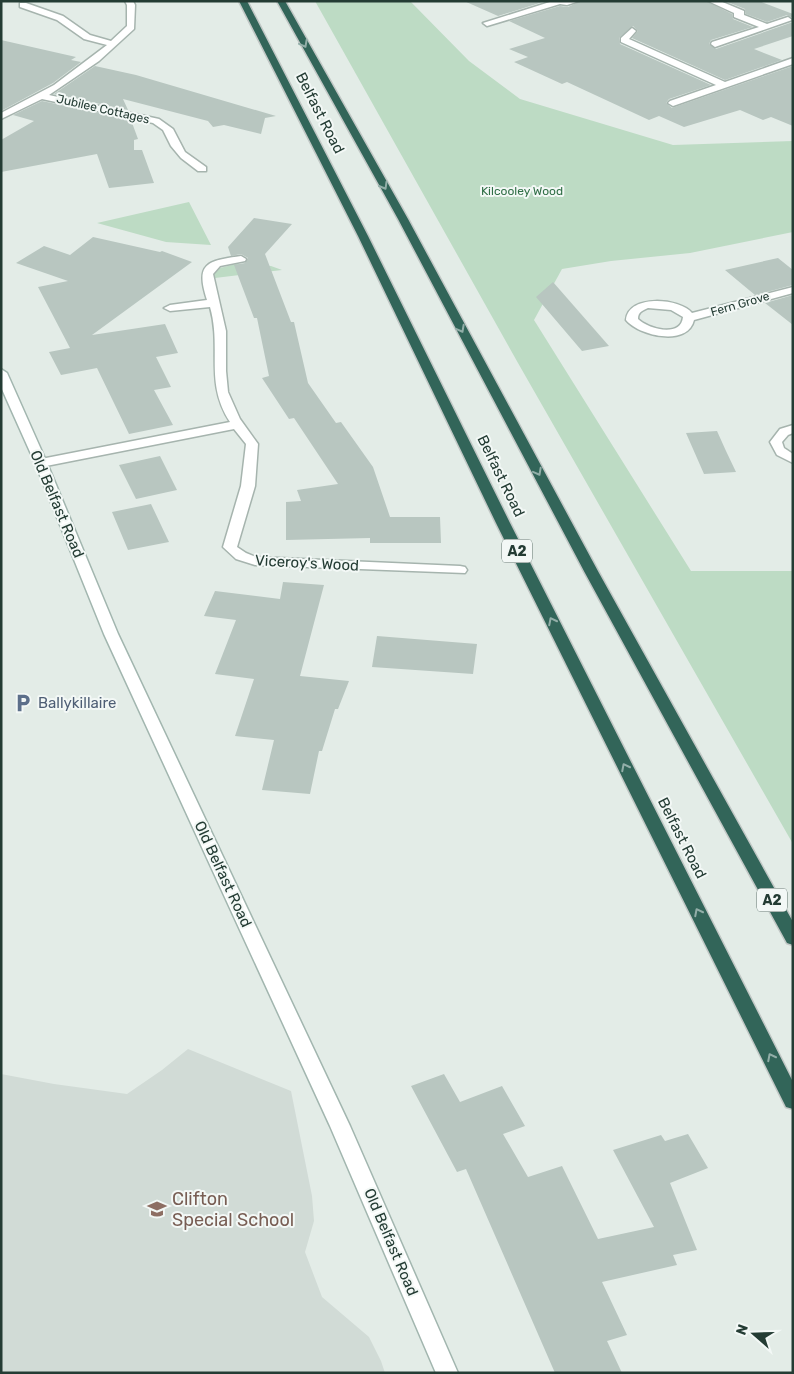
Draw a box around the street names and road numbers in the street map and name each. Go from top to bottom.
street label: Belfast Road [292,69,348,157]
street label: Jubilee Cottages [55,91,151,127]
street label: Fern Grove [709,289,771,319]
street label: Belfast Road [473,432,529,520]
street label: Old Belfast Road [26,447,88,561]
road number: A2 [502,540,532,562]
street label: Viceroy's Wood [255,551,359,575]
street label: Belfast Road [654,794,710,882]
street label: Old Belfast Road [191,818,255,930]
road number: A2 [757,888,787,912]
street label: Old Belfast Road [360,1185,422,1299]

